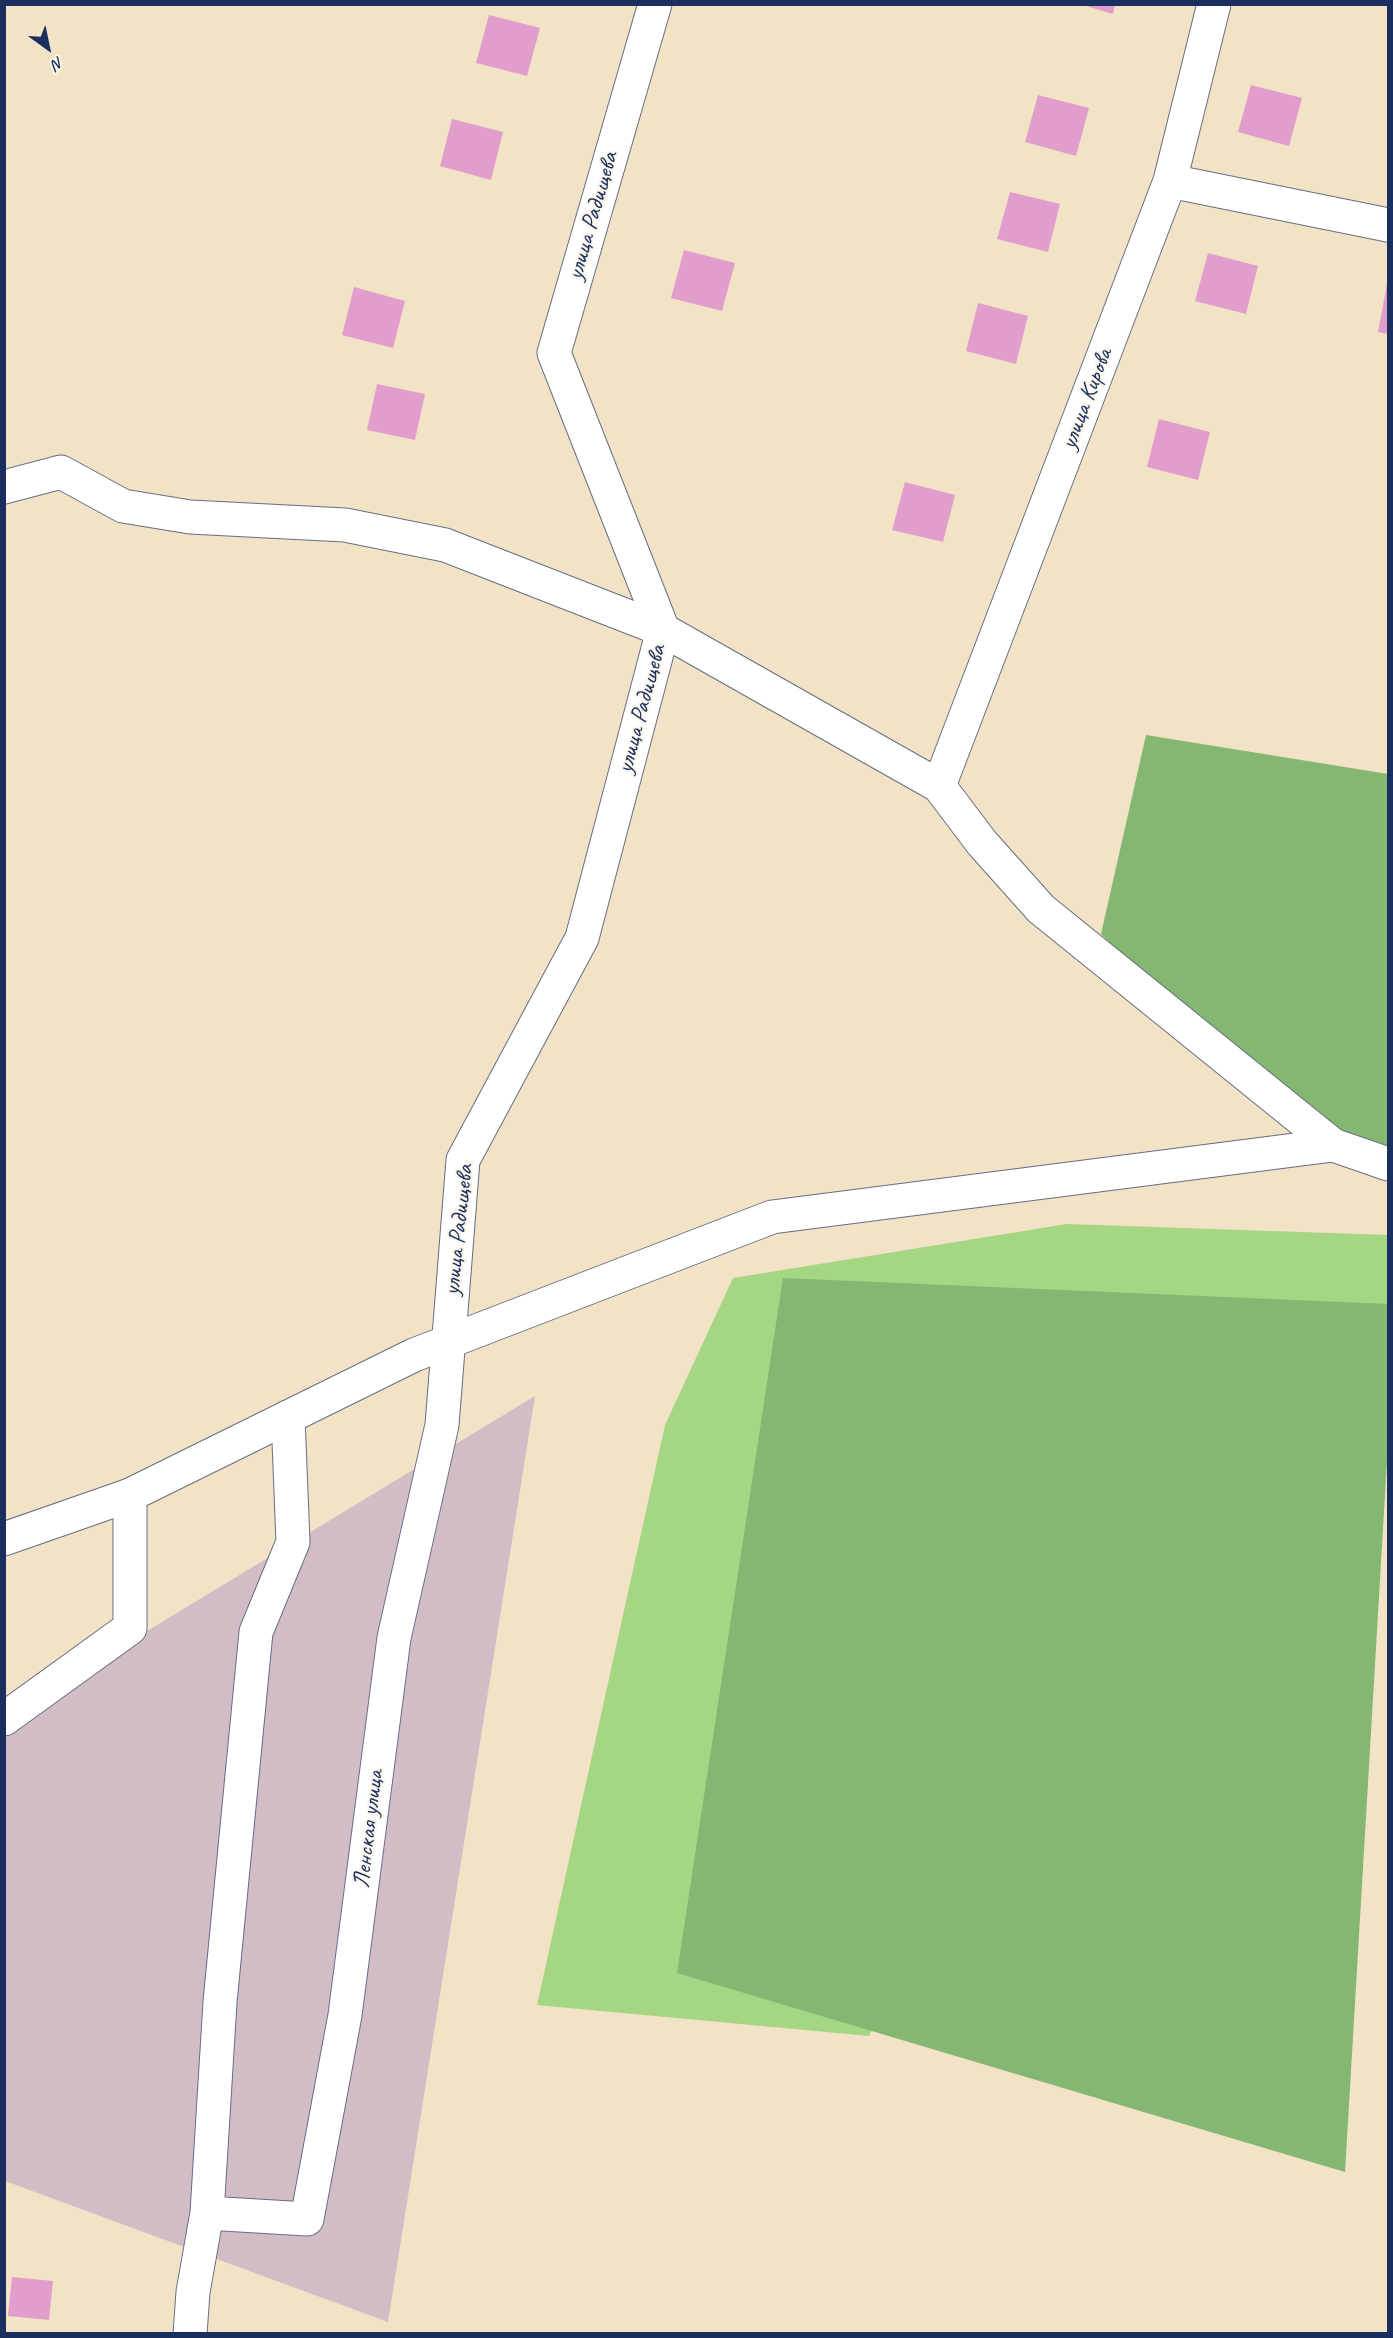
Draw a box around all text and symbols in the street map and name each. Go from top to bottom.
north arrow [18,18,78,78]
text: N [48,52,67,74]
street label: улица Радищева [561,149,625,283]
street label: улица Кирова [1055,345,1119,453]
street label: улица Радищева [611,642,673,776]
street label: улица Радищева [438,1163,480,1297]
street label: Ленская улица [347,1768,391,1890]

